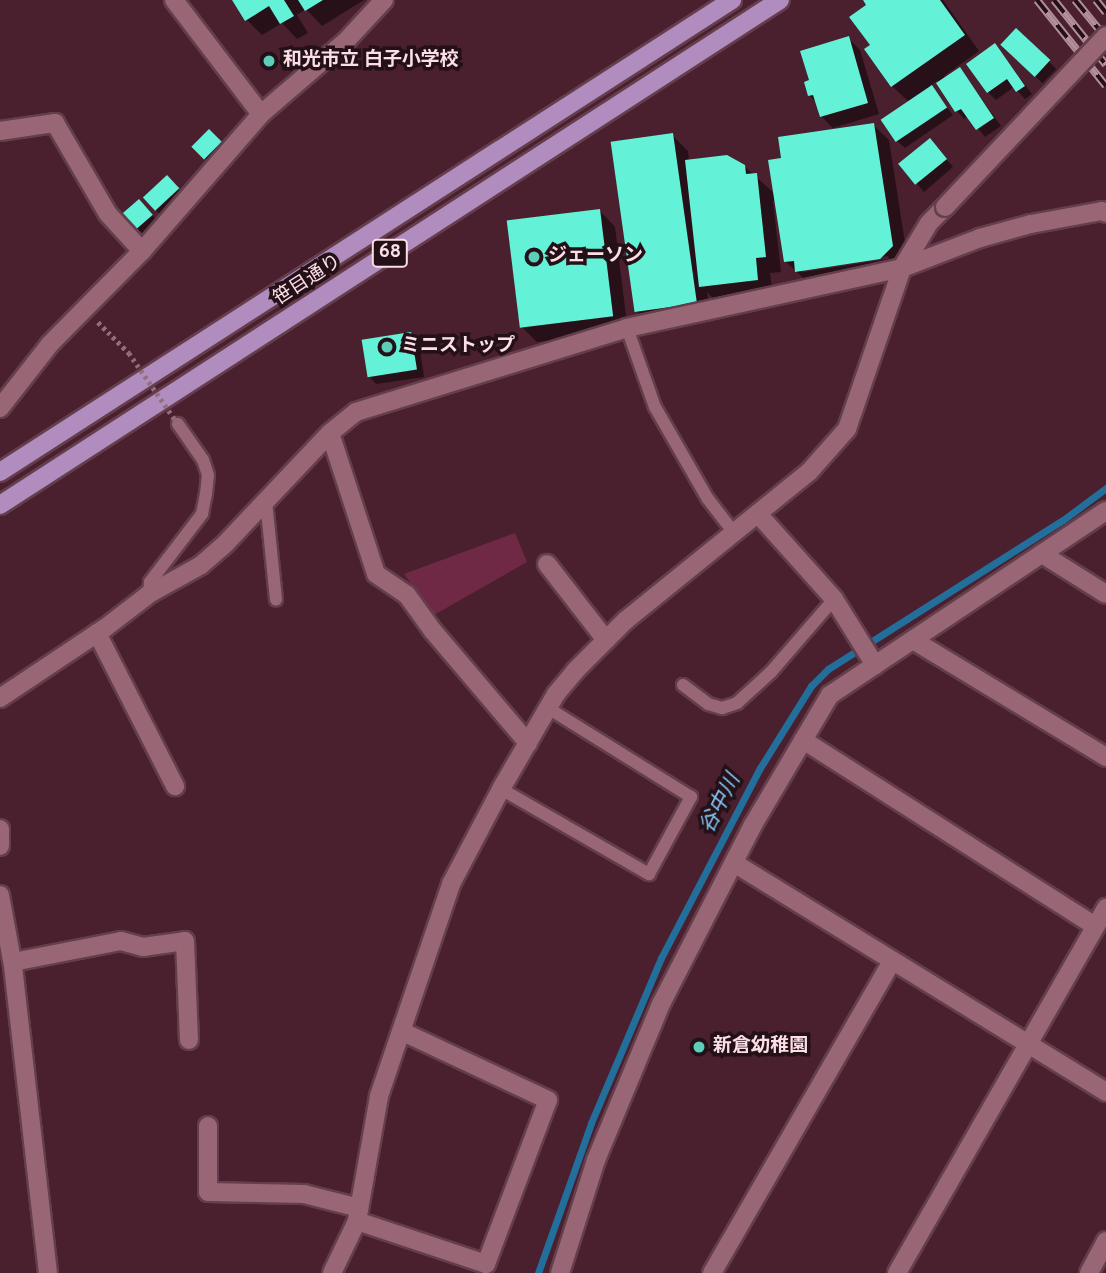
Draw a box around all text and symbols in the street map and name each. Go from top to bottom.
place label: 和光市立 白子小学校 [283,50,459,72]
marker: 和光市立 白子小学校 [261,53,277,69]
road number: 68 [371,239,409,268]
place label: ジェーソン [548,246,643,268]
marker: ジェーソン [526,249,542,265]
street label: 笹目通り [270,251,346,311]
place label: ミニストップ [401,336,515,358]
marker: ミニストップ [379,339,395,355]
water label: 谷中川 [695,770,747,838]
place label: 新倉幼稚園 [713,1036,808,1058]
marker: 新倉幼稚園 [691,1039,707,1055]

